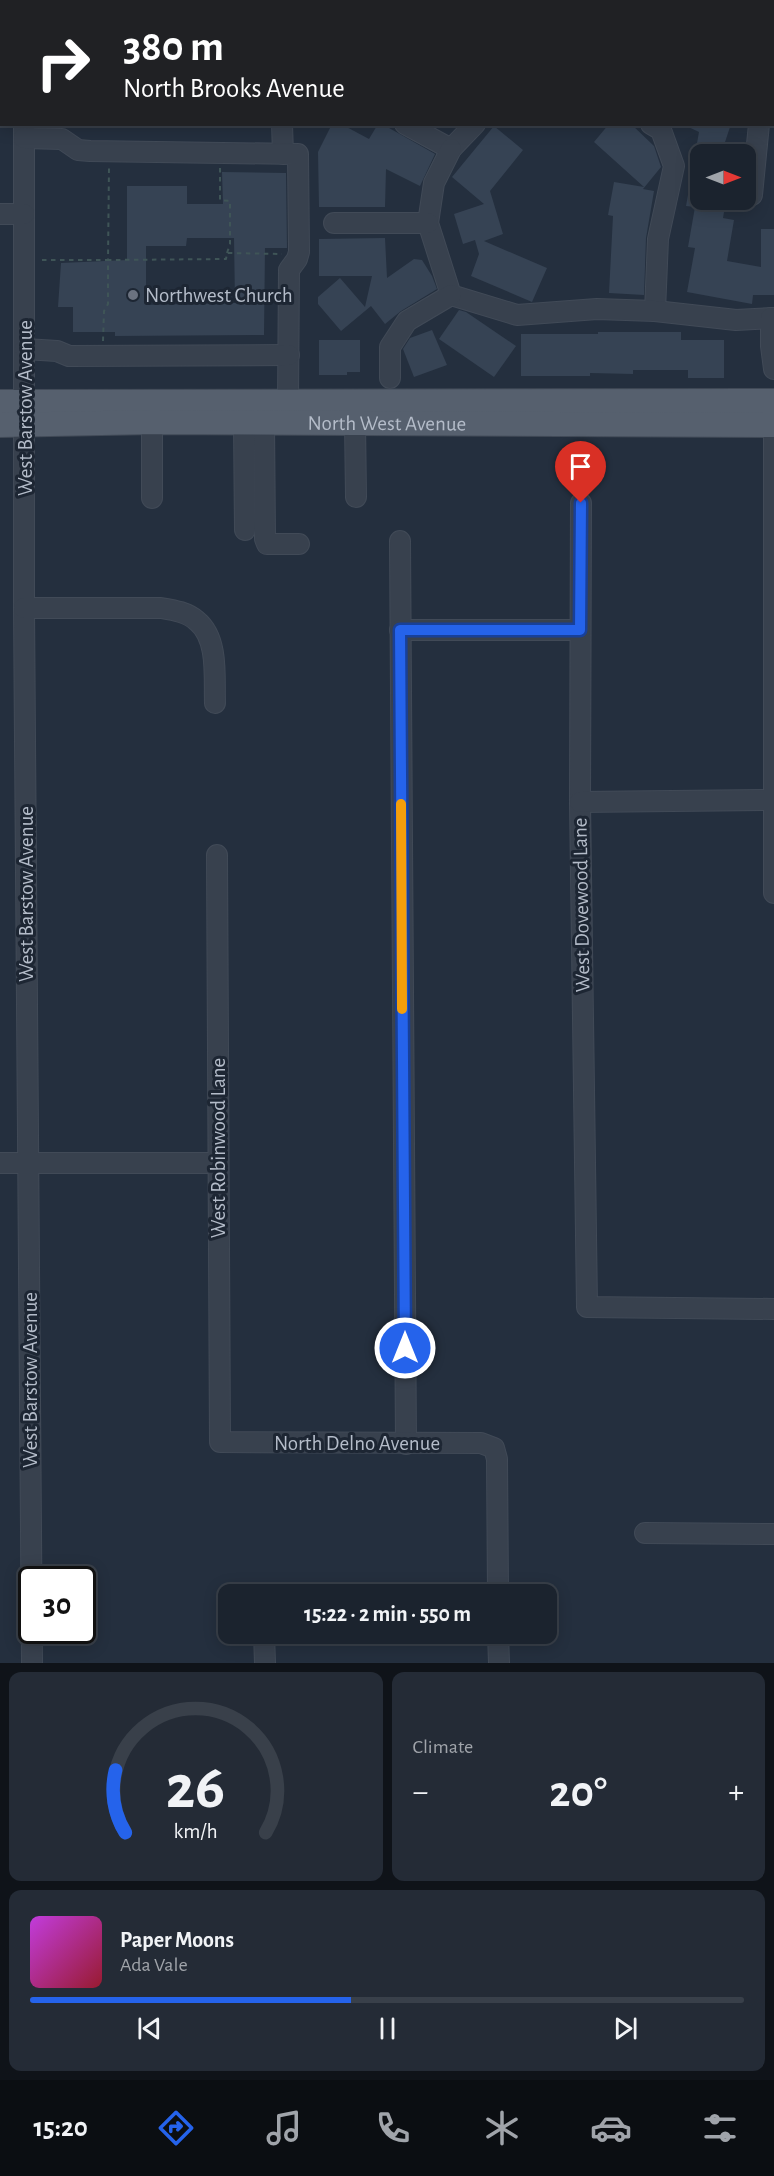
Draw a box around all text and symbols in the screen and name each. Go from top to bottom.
icon: right [24,24,102,102]
text: 380 m [123,26,224,68]
text: North Brooks Avenue [123,75,345,102]
north arrow [690,144,756,210]
map controls [690,144,756,210]
place label: Northwest Church [145,285,293,306]
marker: Northwest Church [126,288,140,302]
street label: West Barstow Avenue [15,320,36,496]
street label: North West Avenue [308,413,466,435]
pin [555,441,606,503]
icon: arrive [564,450,597,483]
street label: West Barstow Avenue [16,806,37,982]
street label: West Dovewood Lane [569,817,594,993]
street label: West Robinwood Lane [208,1058,229,1238]
street label: West Barstow Avenue [20,1292,41,1468]
position arrow [373,1316,437,1380]
street label: North Delno Avenue [274,1433,440,1454]
speed limit sign: 30 [18,1566,96,1644]
text: 15:22 · 2 min · 550 m [304,1603,471,1625]
text: Climate [413,1737,473,1757]
text: 26 [166,1757,226,1819]
text: 20° [549,1770,607,1815]
text: − [413,1776,428,1809]
text: + [728,1776,744,1809]
text: km/h [174,1822,218,1843]
text: Paper Moons [120,1929,234,1951]
text: Ada Vale [120,1955,188,1975]
icon: previous [133,2012,166,2045]
icon: pause [371,2012,404,2045]
icon: next [609,2012,642,2045]
icon: directions [155,2107,197,2149]
icon: music [263,2107,305,2149]
icon: phone [372,2107,414,2149]
icon: climate [481,2107,523,2149]
icon: car [590,2107,632,2149]
icon: filters [699,2107,741,2149]
text: 15:20 [33,2114,88,2141]

